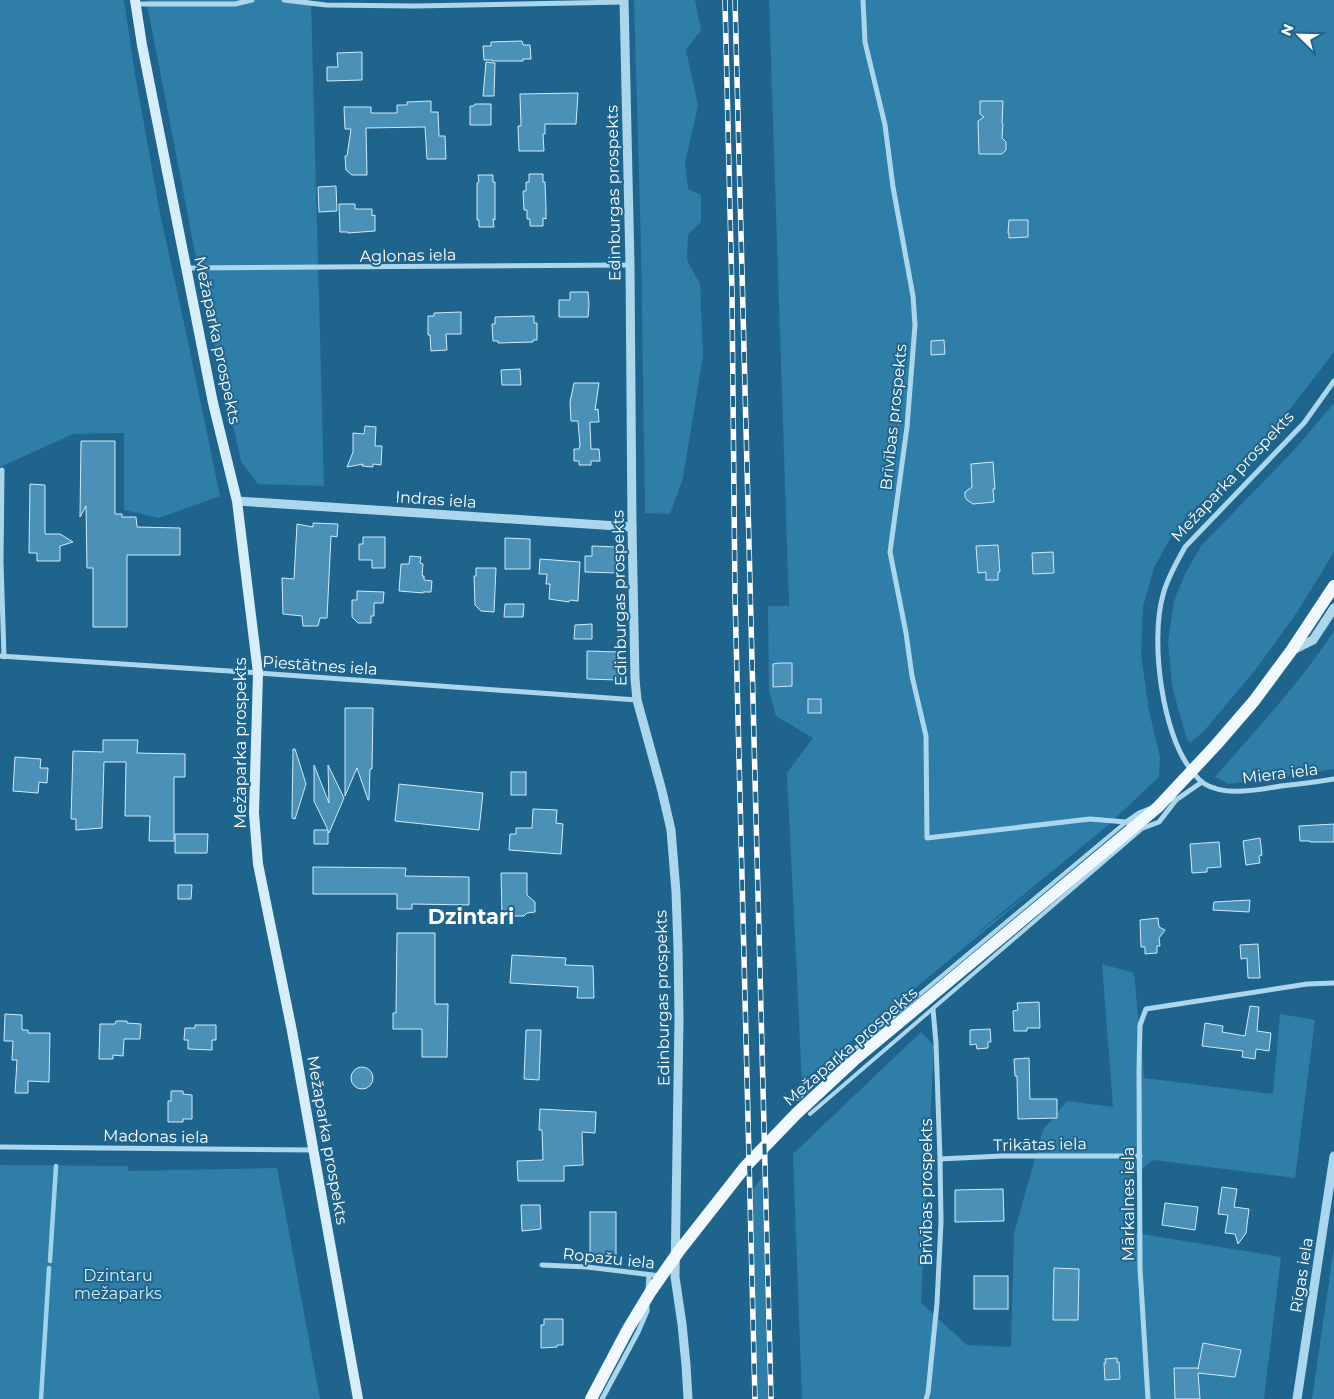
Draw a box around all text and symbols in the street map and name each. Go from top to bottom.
north arrow [1274,10,1324,60]
text: N [1277,21,1298,39]
street label: Edinburgas prospekts [602,105,625,281]
street label: Aglonas iela [360,245,456,266]
street label: Mežaparka prospekts [190,254,245,426]
street label: Brīvības prospekts [876,343,911,491]
street label: Mežaparka prospekts [1167,407,1298,545]
street label: Indras iela [395,487,477,512]
street label: Edinburgas prospekts [608,510,631,686]
street label: Piestātnes iela [262,652,378,679]
street label: Mežaparka prospekts [231,657,250,829]
street label: Miera iela [1241,759,1319,788]
district label: Dzintari [428,904,514,929]
street label: Edinburgas prospekts [651,910,674,1086]
street label: Mežaparka prospekts [779,983,921,1110]
street label: Mežaparka prospekts [303,1054,352,1226]
street label: Brīvības prospekts [917,1118,936,1266]
street label: Madonas iela [103,1126,209,1147]
street label: Trikātas iela [993,1134,1087,1155]
street label: Mārkalnes iela [1119,1147,1138,1261]
street label: Rīgas iela [1286,1236,1317,1314]
street label: Ropažu iela [562,1244,656,1273]
park label: Dzintaru mežaparks [74,1266,162,1303]

